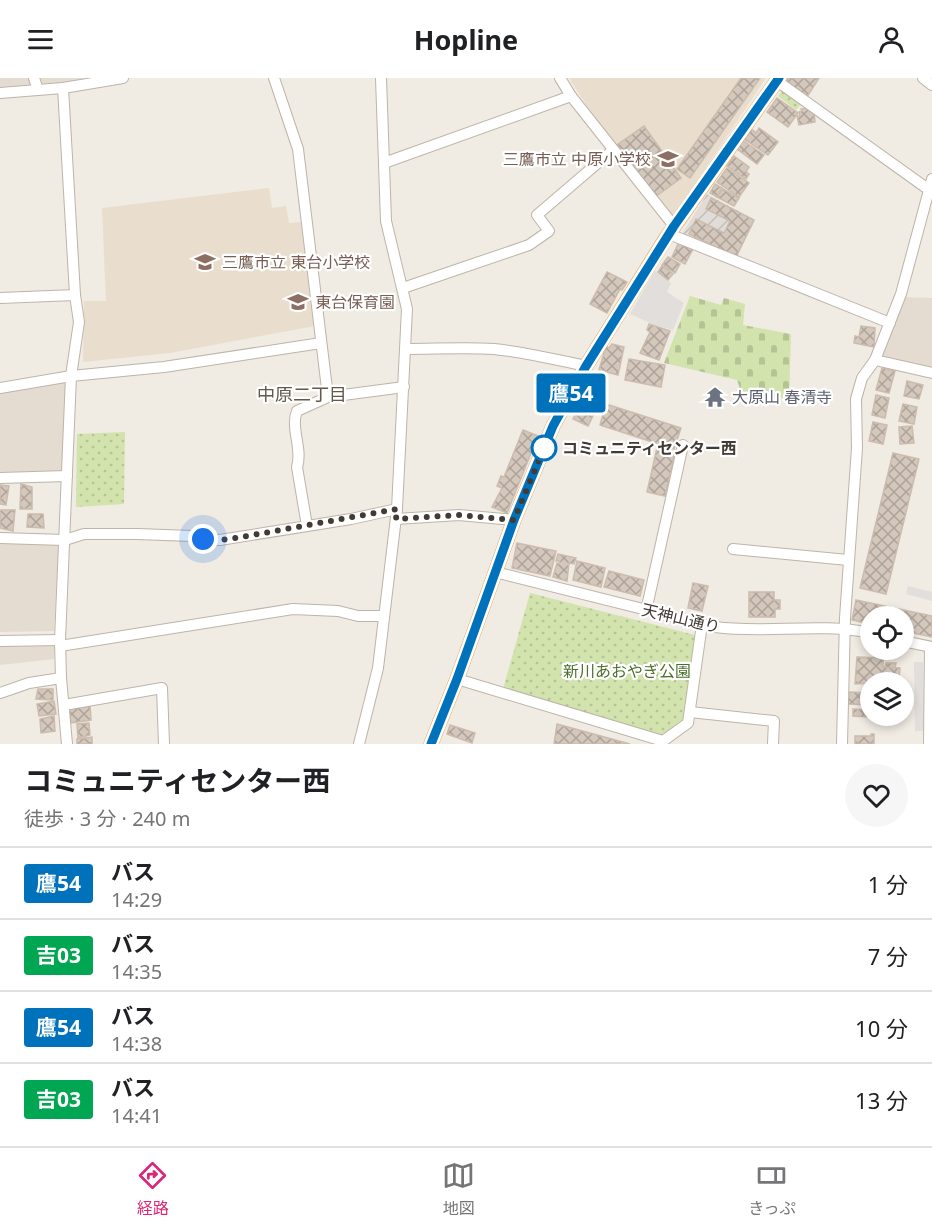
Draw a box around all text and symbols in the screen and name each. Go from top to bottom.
text: Hopline [414,21,518,58]
icon: menu [24,23,57,56]
icon: person [875,23,908,56]
school or university icon: 三鷹市立 中原小学校 [656,147,680,171]
place label: 三鷹市立 中原小学校 [503,148,651,170]
school or university icon: 三鷹市立 東台小学校 [193,250,217,274]
place label: 三鷹市立 東台小学校 [222,251,370,273]
school or university icon: 東台保育園 [286,290,310,314]
place label: 東台保育園 [315,291,395,313]
line badge: 鷹54 [536,374,606,412]
text: 鷹54 [548,379,594,407]
district label: 中原二丁目 [257,382,347,406]
temple icon: 大原山 春清寺 [703,385,727,409]
place label: 大原山 春清寺 [732,386,832,408]
marker: コミュニティセンター西 [531,435,557,461]
place label: コミュニティセンター西 [562,437,737,459]
your location [188,524,218,554]
street label: 天神山通り [640,598,722,638]
map controls [860,606,914,726]
button: locate [860,606,914,660]
park label: 新川あおやぎ公園 [563,660,691,682]
button: layers [860,672,914,726]
text: コミュニティセンター西 [24,761,330,799]
button: heart [845,764,908,827]
text: 徒歩 · 3 分 · 240 m [24,805,190,832]
text: バス [111,856,155,886]
text: 鷹54 [36,869,81,897]
text: 1 分 [868,869,908,899]
text: 14:29 [111,886,162,913]
text: バス [111,928,155,958]
text: 吉03 [36,941,81,969]
text: 7 分 [868,941,908,971]
text: 14:35 [111,958,162,985]
text: バス [111,1000,155,1030]
text: 鷹54 [36,1013,81,1041]
text: 10 分 [855,1013,908,1043]
text: 14:38 [111,1030,162,1057]
text: バス [111,1072,155,1102]
text: 吉03 [36,1085,81,1113]
text: 13 分 [855,1085,908,1115]
text: 14:41 [111,1102,162,1129]
tab: 経路 [136,1159,169,1219]
tab: 地図 [442,1159,475,1219]
tab: きっぷ [748,1159,796,1219]

